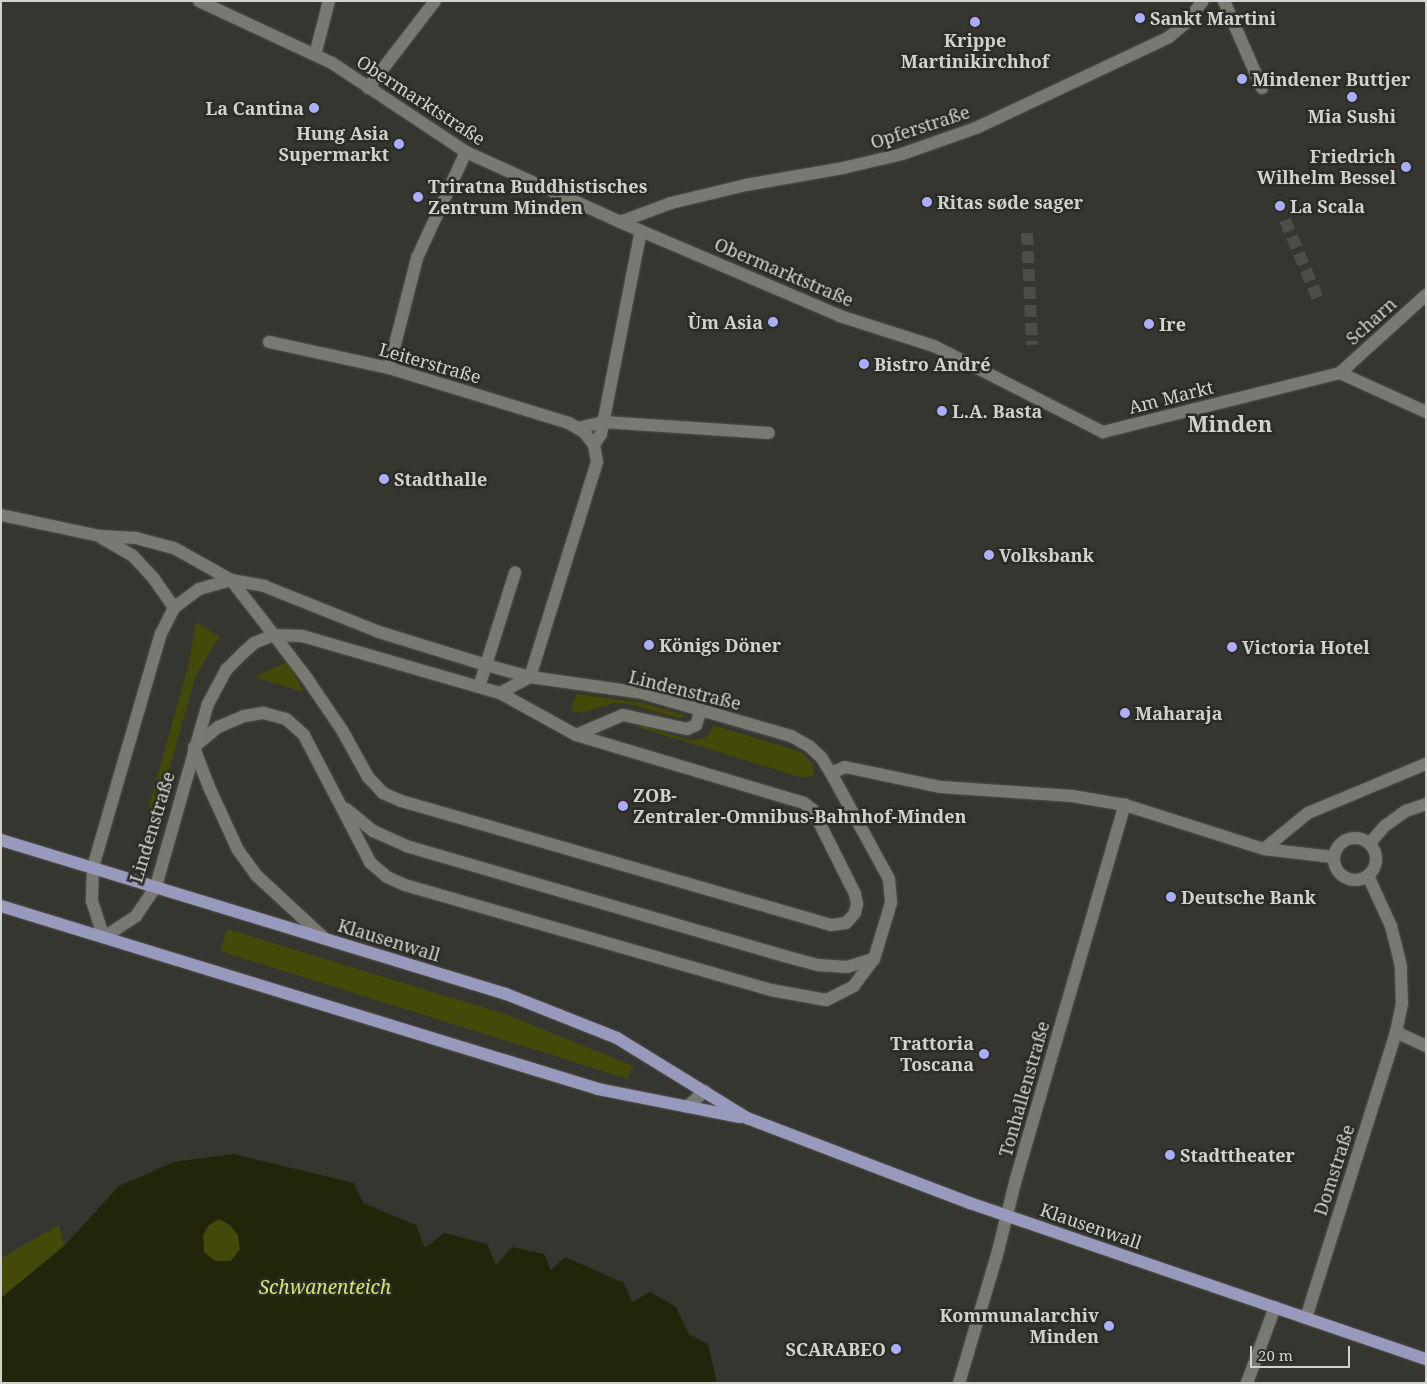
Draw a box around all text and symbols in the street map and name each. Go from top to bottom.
place label: Sankt Martini [1150,7,1276,29]
marker: Sankt Martini [1134,12,1146,24]
marker: Krippe Martinikirchhof [969,16,981,28]
place label: Krippe Martinikirchhof [901,30,1049,72]
street label: Obermarktstraße [353,50,489,150]
place label: Mindener Buttjer [1252,68,1410,90]
marker: Mindener Buttjer [1236,73,1248,85]
marker: Mia Sushi [1346,91,1358,103]
place label: La Cantina [205,97,304,119]
street label: Opferstraße [868,101,972,153]
marker: La Cantina [308,102,320,114]
place label: Mia Sushi [1308,105,1396,127]
place label: Hung Asia Supermarkt [279,123,389,166]
marker: Hung Asia Supermarkt [393,138,405,150]
place label: Friedrich Wilhelm Bessel [1257,146,1396,188]
marker: Friedrich Wilhelm Bessel [1400,161,1412,173]
place label: Triratna Buddhistisches Zentrum Minden [428,176,647,218]
marker: Triratna Buddhistisches Zentrum Minden [412,191,424,203]
place label: Ritas søde sager [937,191,1083,213]
place label: La Scala [1290,195,1365,217]
marker: Ritas søde sager [921,196,933,208]
marker: La Scala [1274,200,1286,212]
street label: Obermarktstraße [711,233,857,311]
street label: Scharn [1341,293,1401,349]
place label: Ùm Asia [688,311,763,333]
place label: Ire [1159,313,1186,335]
marker: Ùm Asia [767,316,779,328]
marker: Ire [1143,318,1155,330]
street label: Leiterstraße [377,338,483,388]
place label: Bistro André [874,353,990,375]
marker: Bistro André [858,358,870,370]
street label: Am Markt [1126,376,1216,418]
place label: L.A. Basta [952,400,1042,422]
marker: L.A. Basta [936,405,948,417]
district label: Minden [1188,411,1272,437]
place label: Stadthalle [394,468,487,490]
marker: Stadthalle [378,473,390,485]
place label: Volksbank [999,544,1094,566]
marker: Volksbank [983,549,995,561]
place label: Königs Döner [659,634,781,656]
place label: Victoria Hotel [1242,636,1370,658]
marker: Königs Döner [643,639,655,651]
marker: Victoria Hotel [1226,641,1238,653]
street label: Lindenstraße [627,666,743,714]
place label: Maharaja [1135,702,1223,724]
marker: Maharaja [1119,707,1131,719]
street label: Lindenstraße [125,769,179,885]
place label: ZOB- Zentraler-Omnibus-Bahnhof-Minden [633,785,967,828]
marker: ZOB- Zentraler-Omnibus-Bahnhof-Minden [617,800,629,812]
place label: Deutsche Bank [1181,886,1316,908]
marker: Deutsche Bank [1165,891,1177,903]
street label: Klausenwall [335,914,443,966]
street label: Tonhallenstraße [994,1019,1054,1159]
place label: Trattoria Toscana [890,1033,974,1076]
marker: Trattoria Toscana [978,1048,990,1060]
street label: Domstraße [1309,1122,1359,1218]
place label: Stadttheater [1180,1144,1295,1166]
marker: Stadttheater [1164,1149,1176,1161]
street label: Klausenwall [1037,1199,1145,1253]
water label: Schwanenteich [259,1277,391,1299]
place label: Kommunalarchiv Minden [940,1305,1099,1348]
marker: Kommunalarchiv Minden [1103,1320,1115,1332]
scale bar [1252,1336,1352,1368]
place label: SCARABEO [786,1338,886,1360]
marker: SCARABEO [890,1343,902,1355]
text: 20 m [1258,1345,1293,1365]

